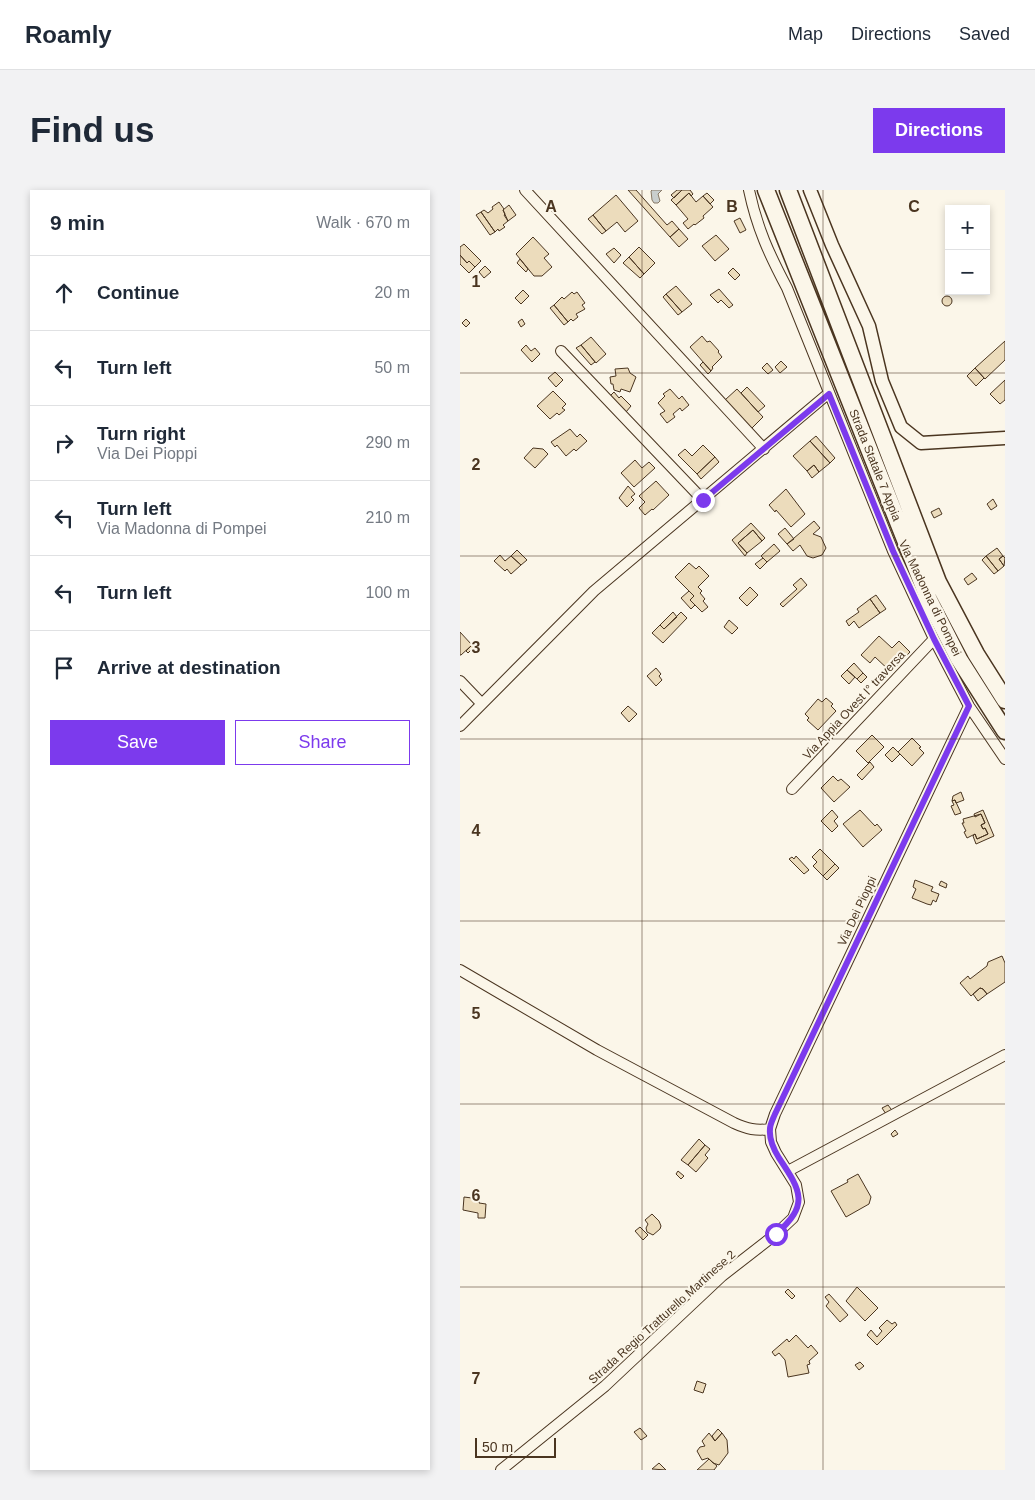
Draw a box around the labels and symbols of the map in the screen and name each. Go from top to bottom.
text: A [545,198,557,215]
text: B [726,198,738,215]
text: C [908,198,920,215]
text: 1 [472,273,481,290]
street label: Strada Statale 7 Appia [846,407,904,523]
text: 2 [472,456,481,473]
route end [692,489,715,512]
street label: Via Madonna di Pompei [896,538,964,658]
text: 3 [472,639,481,656]
street label: Via Appia Ovest I° traversa [800,648,908,762]
text: 4 [472,822,481,839]
street label: Via Dei Pioppi [835,874,879,948]
text: 5 [472,1005,481,1022]
text: 6 [472,1187,481,1204]
route start [765,1223,788,1246]
street label: Strada Regio Tratturello Martinese 2 [586,1247,739,1387]
text: 7 [472,1370,481,1387]
scale bar [475,1435,556,1458]

